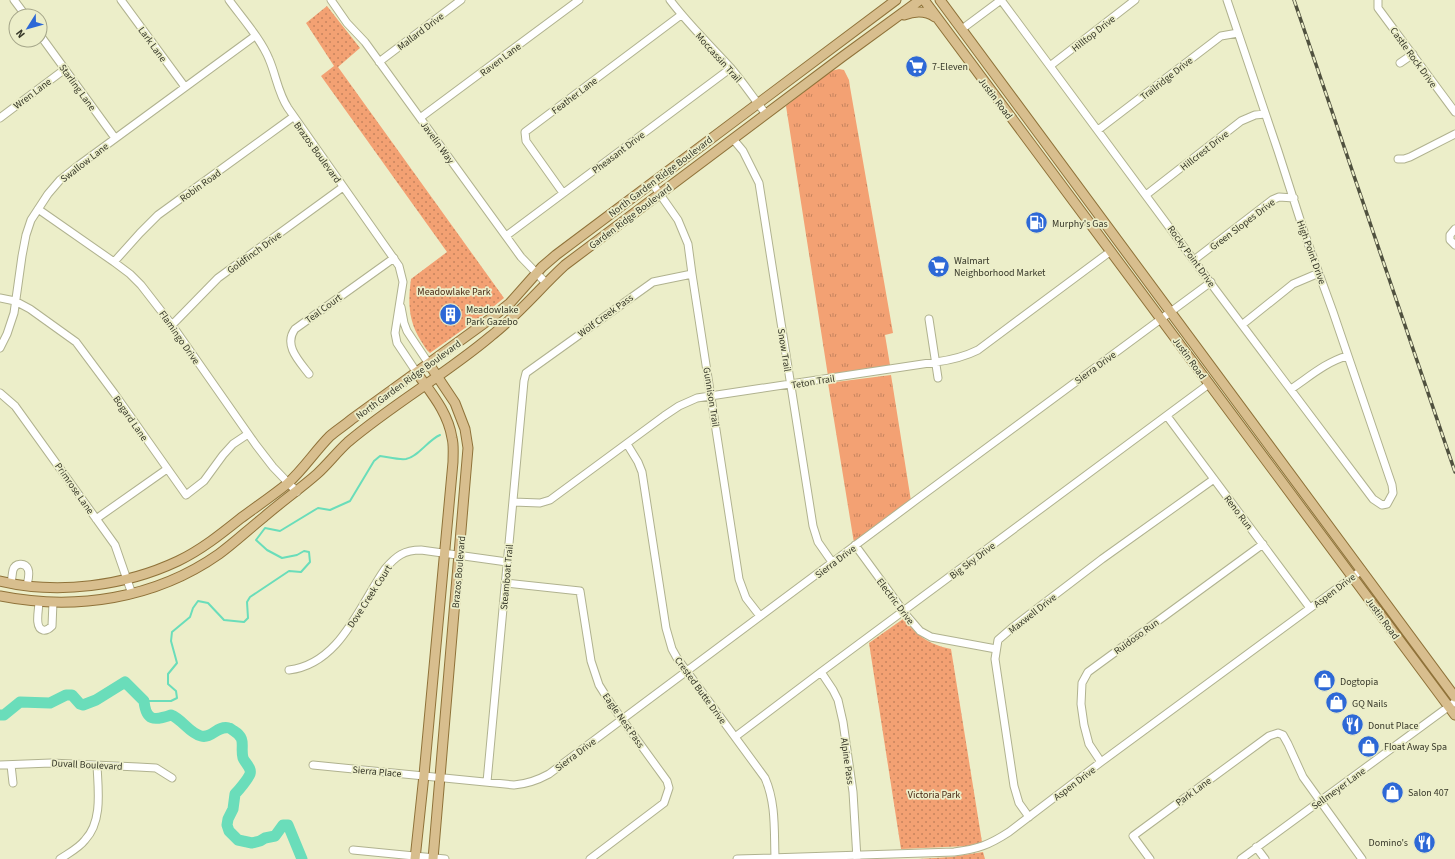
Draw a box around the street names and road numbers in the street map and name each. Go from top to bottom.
street label: Mallard Drive [394,10,447,54]
street label: Hilltop Drive [1069,12,1118,55]
street label: Lark Lane [135,24,170,65]
street label: Castle Rock Drive [1386,24,1440,91]
street label: Moccassin Trail [692,30,745,86]
street label: Raven Lane [477,40,524,80]
street label: Trailridge Drive [1137,54,1196,104]
street label: Starling Lane [55,61,99,114]
street label: Feather Lane [549,74,600,118]
street label: Wren Lane [11,75,54,113]
street label: Justin Road [975,75,1016,122]
street label: Brazos Boulevard [290,119,344,186]
street label: Javelin Way [417,119,458,167]
street label: Hillcrest Drive [1177,127,1232,174]
street label: Pheasant Drive [589,128,648,177]
street label: North Garden Ridge Boulevard [606,133,714,219]
street label: Swallow Lane [58,140,112,186]
street label: Robin Road [177,166,224,206]
street label: Garden Ridge Boulevard [586,181,674,251]
street label: Green Slopes Drive [1207,196,1278,254]
street label: High Point Drive [1293,218,1329,286]
street label: Rocky Point Drive [1164,223,1218,290]
street label: Goldfinch Drive [224,228,285,277]
street label: Teal Court [302,290,345,327]
street label: Wolf Creek Pass [575,291,636,341]
street label: Flamingo Drive [155,308,203,367]
street label: Snow Trail [774,328,794,373]
street label: Justin Road [1169,335,1209,383]
street label: North Garden Ridge Boulevard [353,337,464,423]
street label: Sierra Drive [1072,348,1119,388]
street label: Gunnison Trail [699,366,723,428]
street label: Teton Trail [790,372,836,392]
street label: Bogard Lane [109,393,151,444]
street label: Primrose Lane [51,460,97,517]
street label: Reno Run [1221,492,1256,533]
street label: Brazos Boulevard [449,535,469,609]
street label: Big Sky Drive [947,539,998,583]
street label: Sierra Drive [812,542,859,582]
street label: Steamboat Trail [497,543,517,610]
street label: Dove Creek Court [344,562,396,631]
street label: Aspen Drive [1311,570,1359,611]
street label: Electric Drive [873,576,917,628]
street label: Maxwell Drive [1006,591,1060,637]
street label: Justin Road [1362,595,1402,643]
street label: Ruidoso Run [1111,616,1162,658]
street label: Crested Butte Drive [671,654,729,727]
street label: Eagle Nest Pass [599,690,647,751]
street label: Sierra Drive [552,735,599,775]
street label: Alpine Pass [837,737,857,785]
street label: Duvall Boulevard [51,756,123,774]
street label: Sierra Place [352,763,402,781]
street label: Aspen Drive [1051,763,1099,804]
street label: Sellmeyer Lane [1309,764,1369,813]
street label: Park Lane [1173,774,1214,810]

